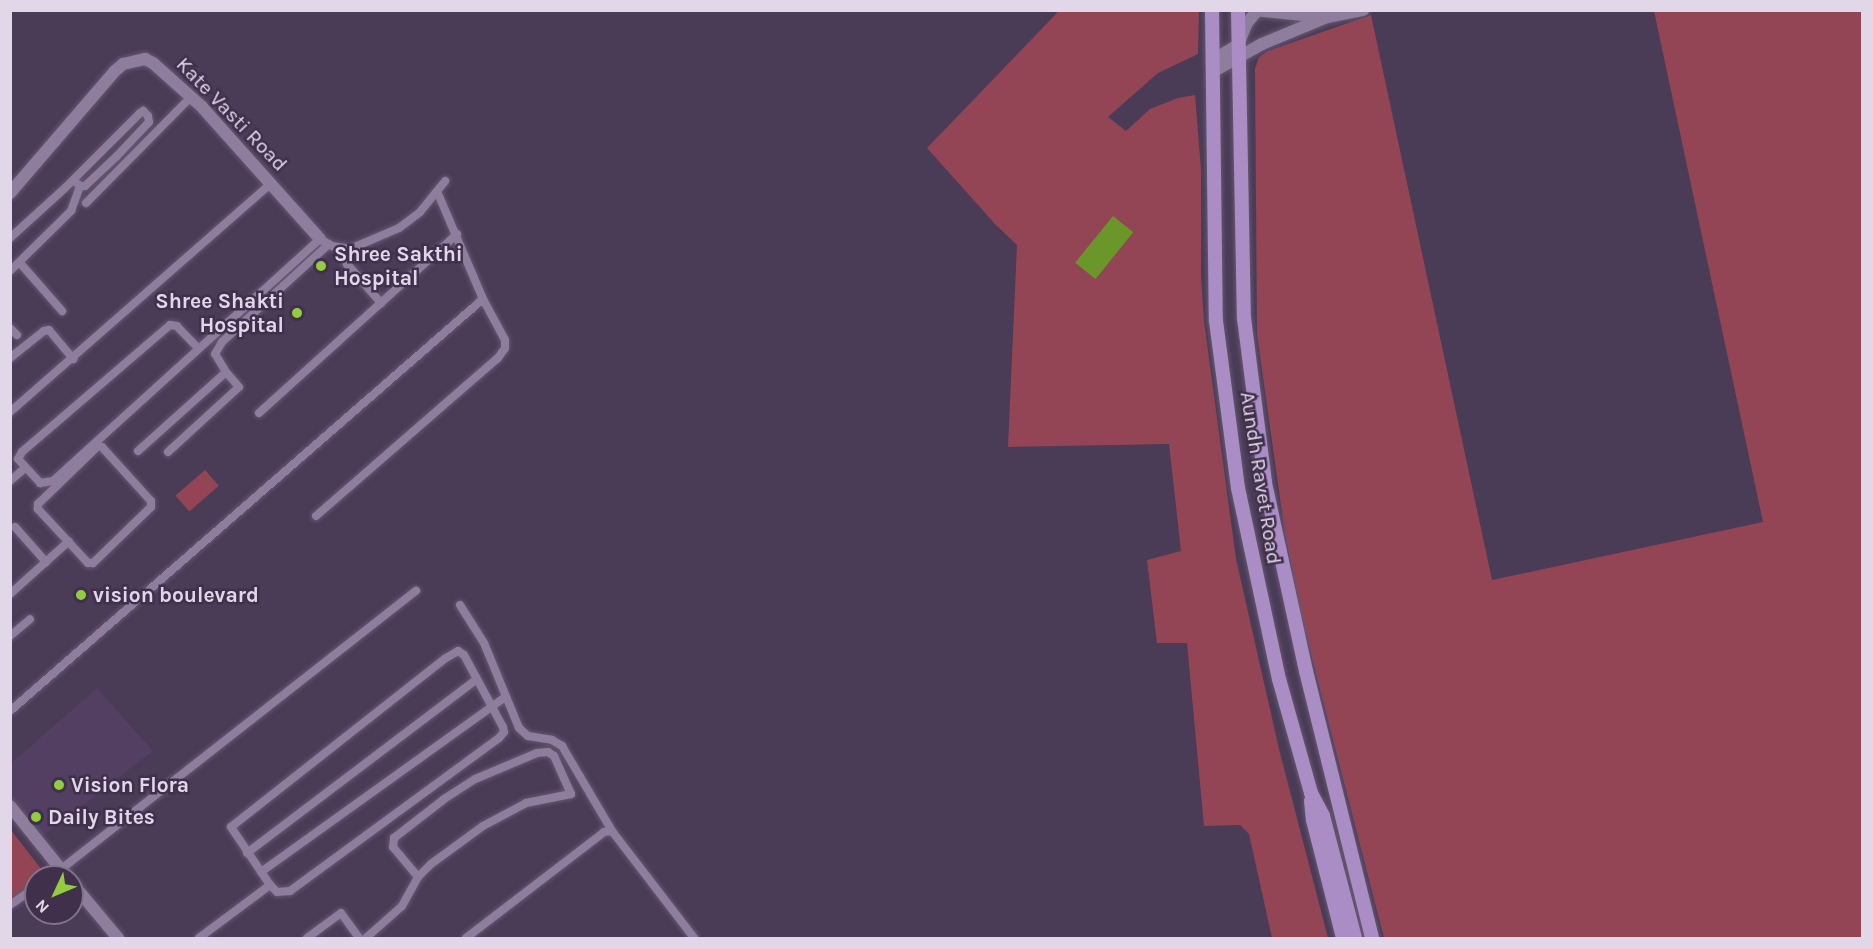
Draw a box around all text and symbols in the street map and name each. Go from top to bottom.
street label: Kate Vasti Road [171,52,293,176]
place label: Shree Sakthi Hospital [334,241,463,291]
marker: Shree Sakthi Hospital [312,257,330,275]
place label: Shree Shakti Hospital [155,288,284,338]
marker: Shree Shakti Hospital [288,304,306,322]
street label: Aundh Ravet Road [1235,390,1287,566]
place label: vision boulevard [93,582,259,608]
marker: vision boulevard [74,588,88,602]
place label: Vision Flora [71,772,189,798]
marker: Vision Flora [52,778,66,792]
place label: Daily Bites [48,804,155,830]
marker: Daily Bites [29,810,43,824]
north arrow [24,865,84,925]
text: N [31,896,53,917]

